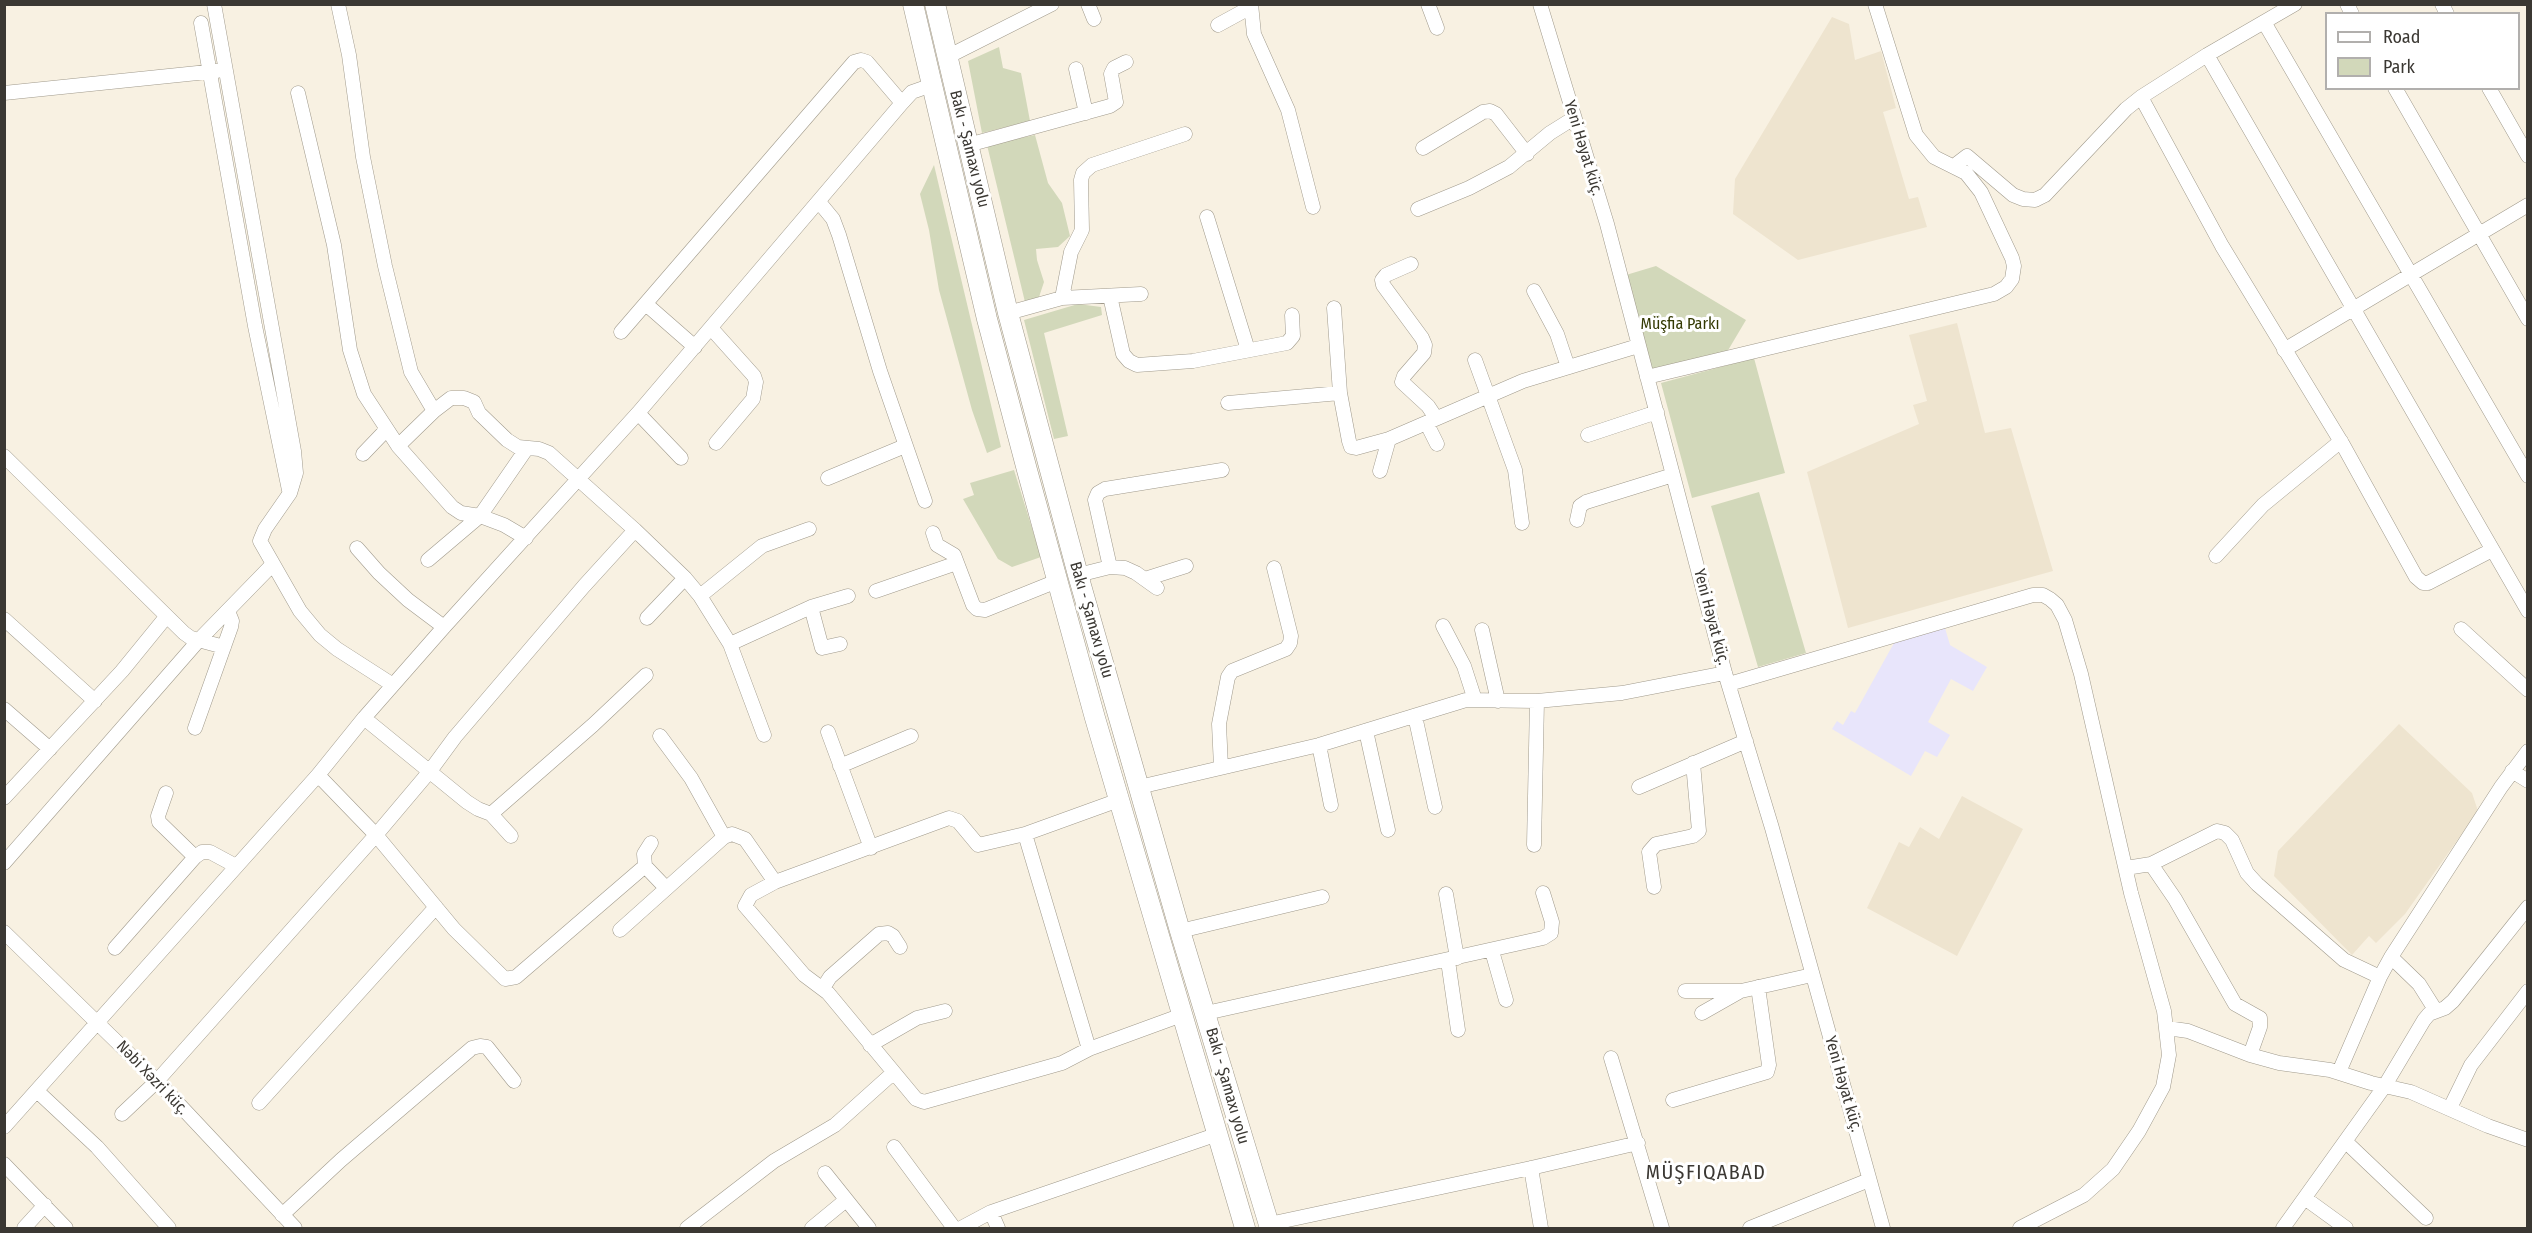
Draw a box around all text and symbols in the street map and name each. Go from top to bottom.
legend [2325,12,2520,90]
text: Road [2383,26,2420,48]
text: Park [2383,56,2415,78]
street label: Bakı - Şamaxı yolu [945,88,993,210]
street label: Yeni Həyat küç. [1559,98,1607,198]
park label: Müşfia Parkı [1641,315,1719,335]
street label: Bakı - Şamaxı yolu [1065,560,1117,680]
street label: Yeni Həyat küç. [1689,567,1733,667]
street label: Bakı - Şamaxı yolu [1201,1026,1253,1146]
street label: Yeni Həyat küç. [1820,1034,1866,1134]
street label: Nəbi Xəzri küç. [112,1037,192,1119]
district label: MÜŞFIQABAD [1646,1161,1766,1185]

